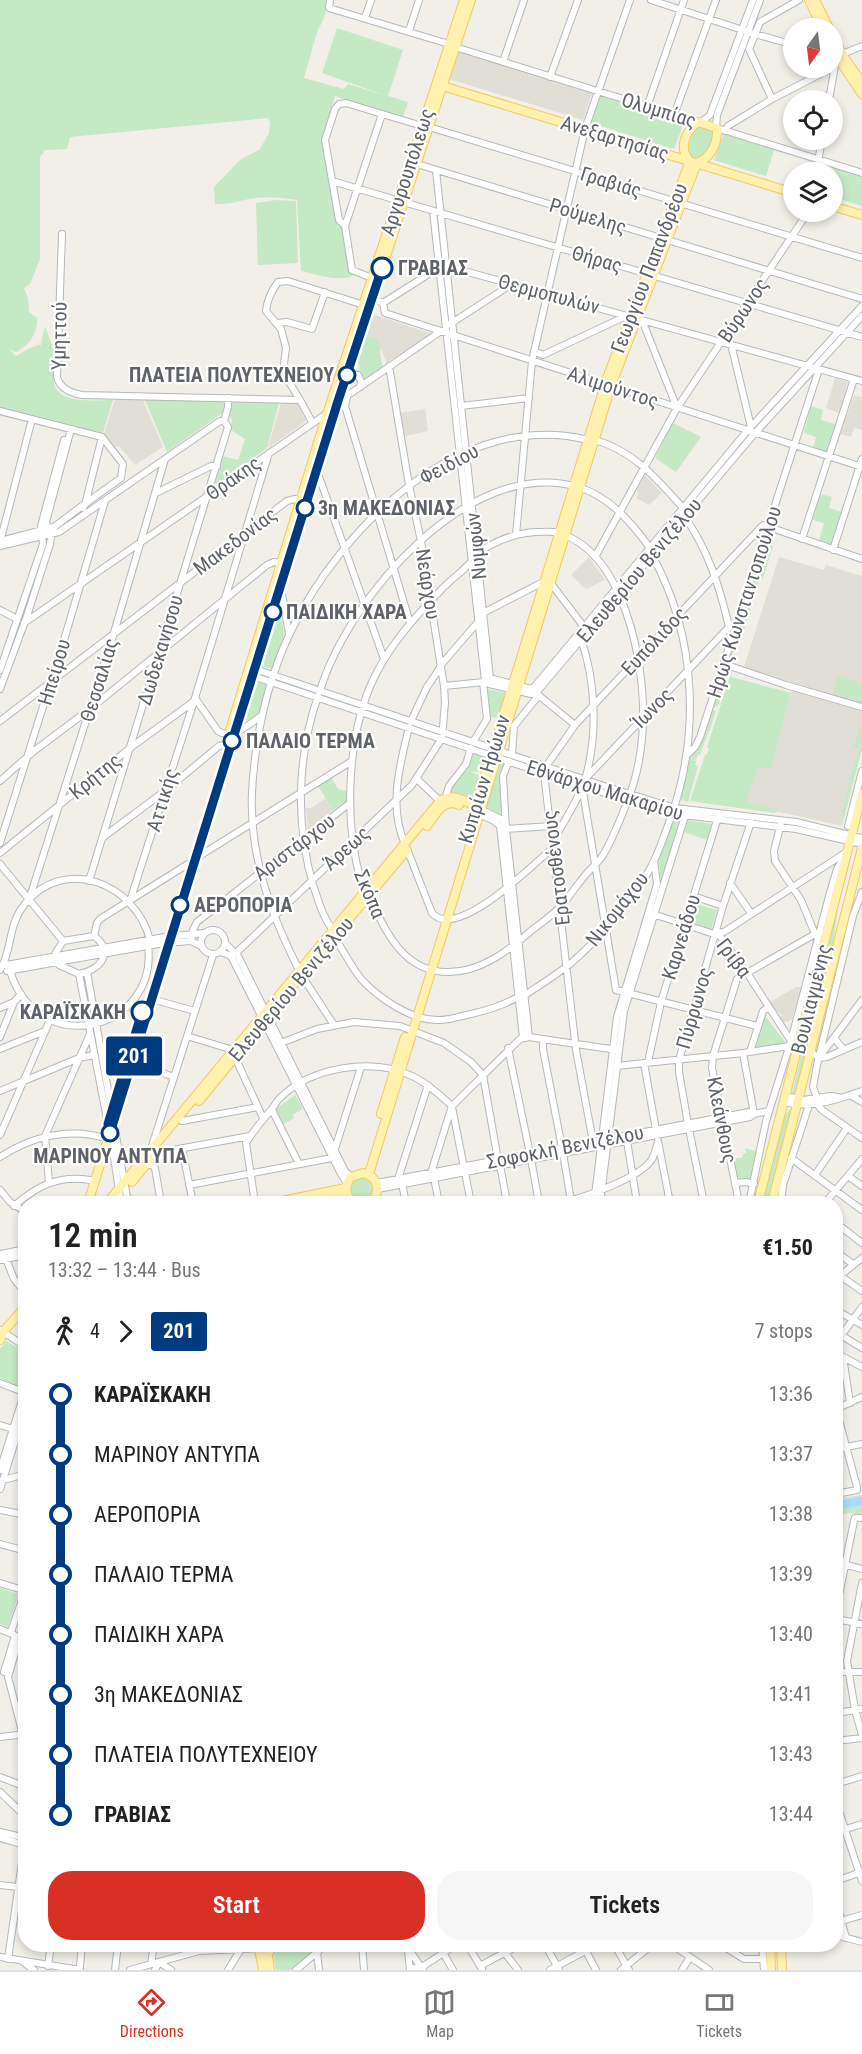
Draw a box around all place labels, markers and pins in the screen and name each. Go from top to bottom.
place label: ΓΡΑΒΙΑΣ [398,256,468,280]
marker: ΓΡΑΒΙΑΣ [371,257,393,279]
place label: ΠΛΑΤΕΙΑ ΠΟΛΥΤΕΧΝΕΙΟΥ [129,363,334,387]
marker: ΠΛΑΤΕΙΑ ΠΟΛΥΤΕΧΝΕΙΟΥ [338,366,356,384]
place label: 3η ΜΑΚΕΔΟΝΙΑΣ [318,496,455,520]
marker: 3η ΜΑΚΕΔΟΝΙΑΣ [296,499,314,517]
place label: ΠΑΙΔΙΚΗ ΧΑΡΑ [286,600,407,624]
marker: ΠΑΙΔΙΚΗ ΧΑΡΑ [264,603,282,621]
place label: ΠΑΛΑΙΟ ΤΕΡΜΑ [246,729,375,753]
marker: ΠΑΛΑΙΟ ΤΕΡΜΑ [223,732,241,750]
place label: ΑΕΡΟΠΟΡΙΑ [194,893,293,917]
marker: ΑΕΡΟΠΟΡΙΑ [171,896,189,914]
place label: ΚΑΡΑΪΣΚΑΚΗ [20,1000,126,1024]
marker: ΚΑΡΑΪΣΚΑΚΗ [131,1001,153,1023]
marker: ΜΑΡΙΝΟΥ ΑΝΤΥΠΑ [101,1124,119,1142]
place label: ΜΑΡΙΝΟΥ ΑΝΤΥΠΑ [33,1144,187,1168]

